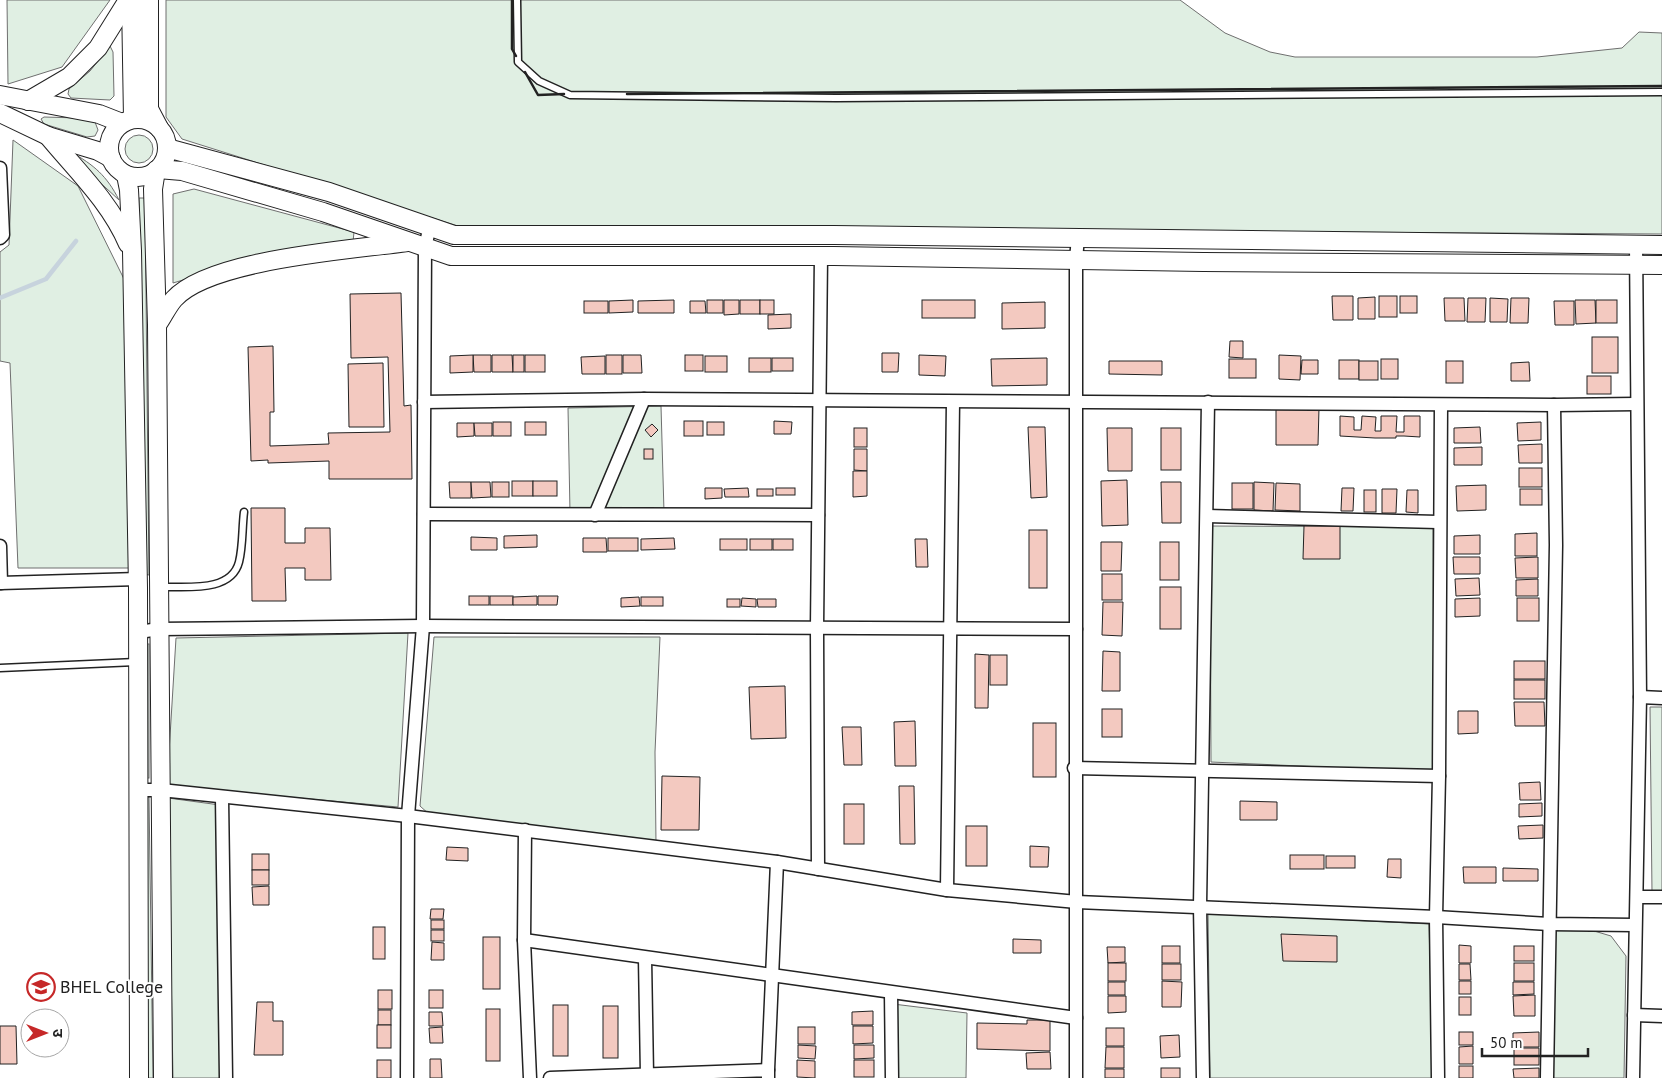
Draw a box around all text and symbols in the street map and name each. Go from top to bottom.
school or university icon: BHEL College [26,972,56,1002]
place label: BHEL College [60,975,163,998]
north arrow [20,1008,70,1058]
scale bar [1482,1026,1588,1058]
text: उ [49,1029,67,1038]
text: 50 m [1490,1033,1523,1052]

